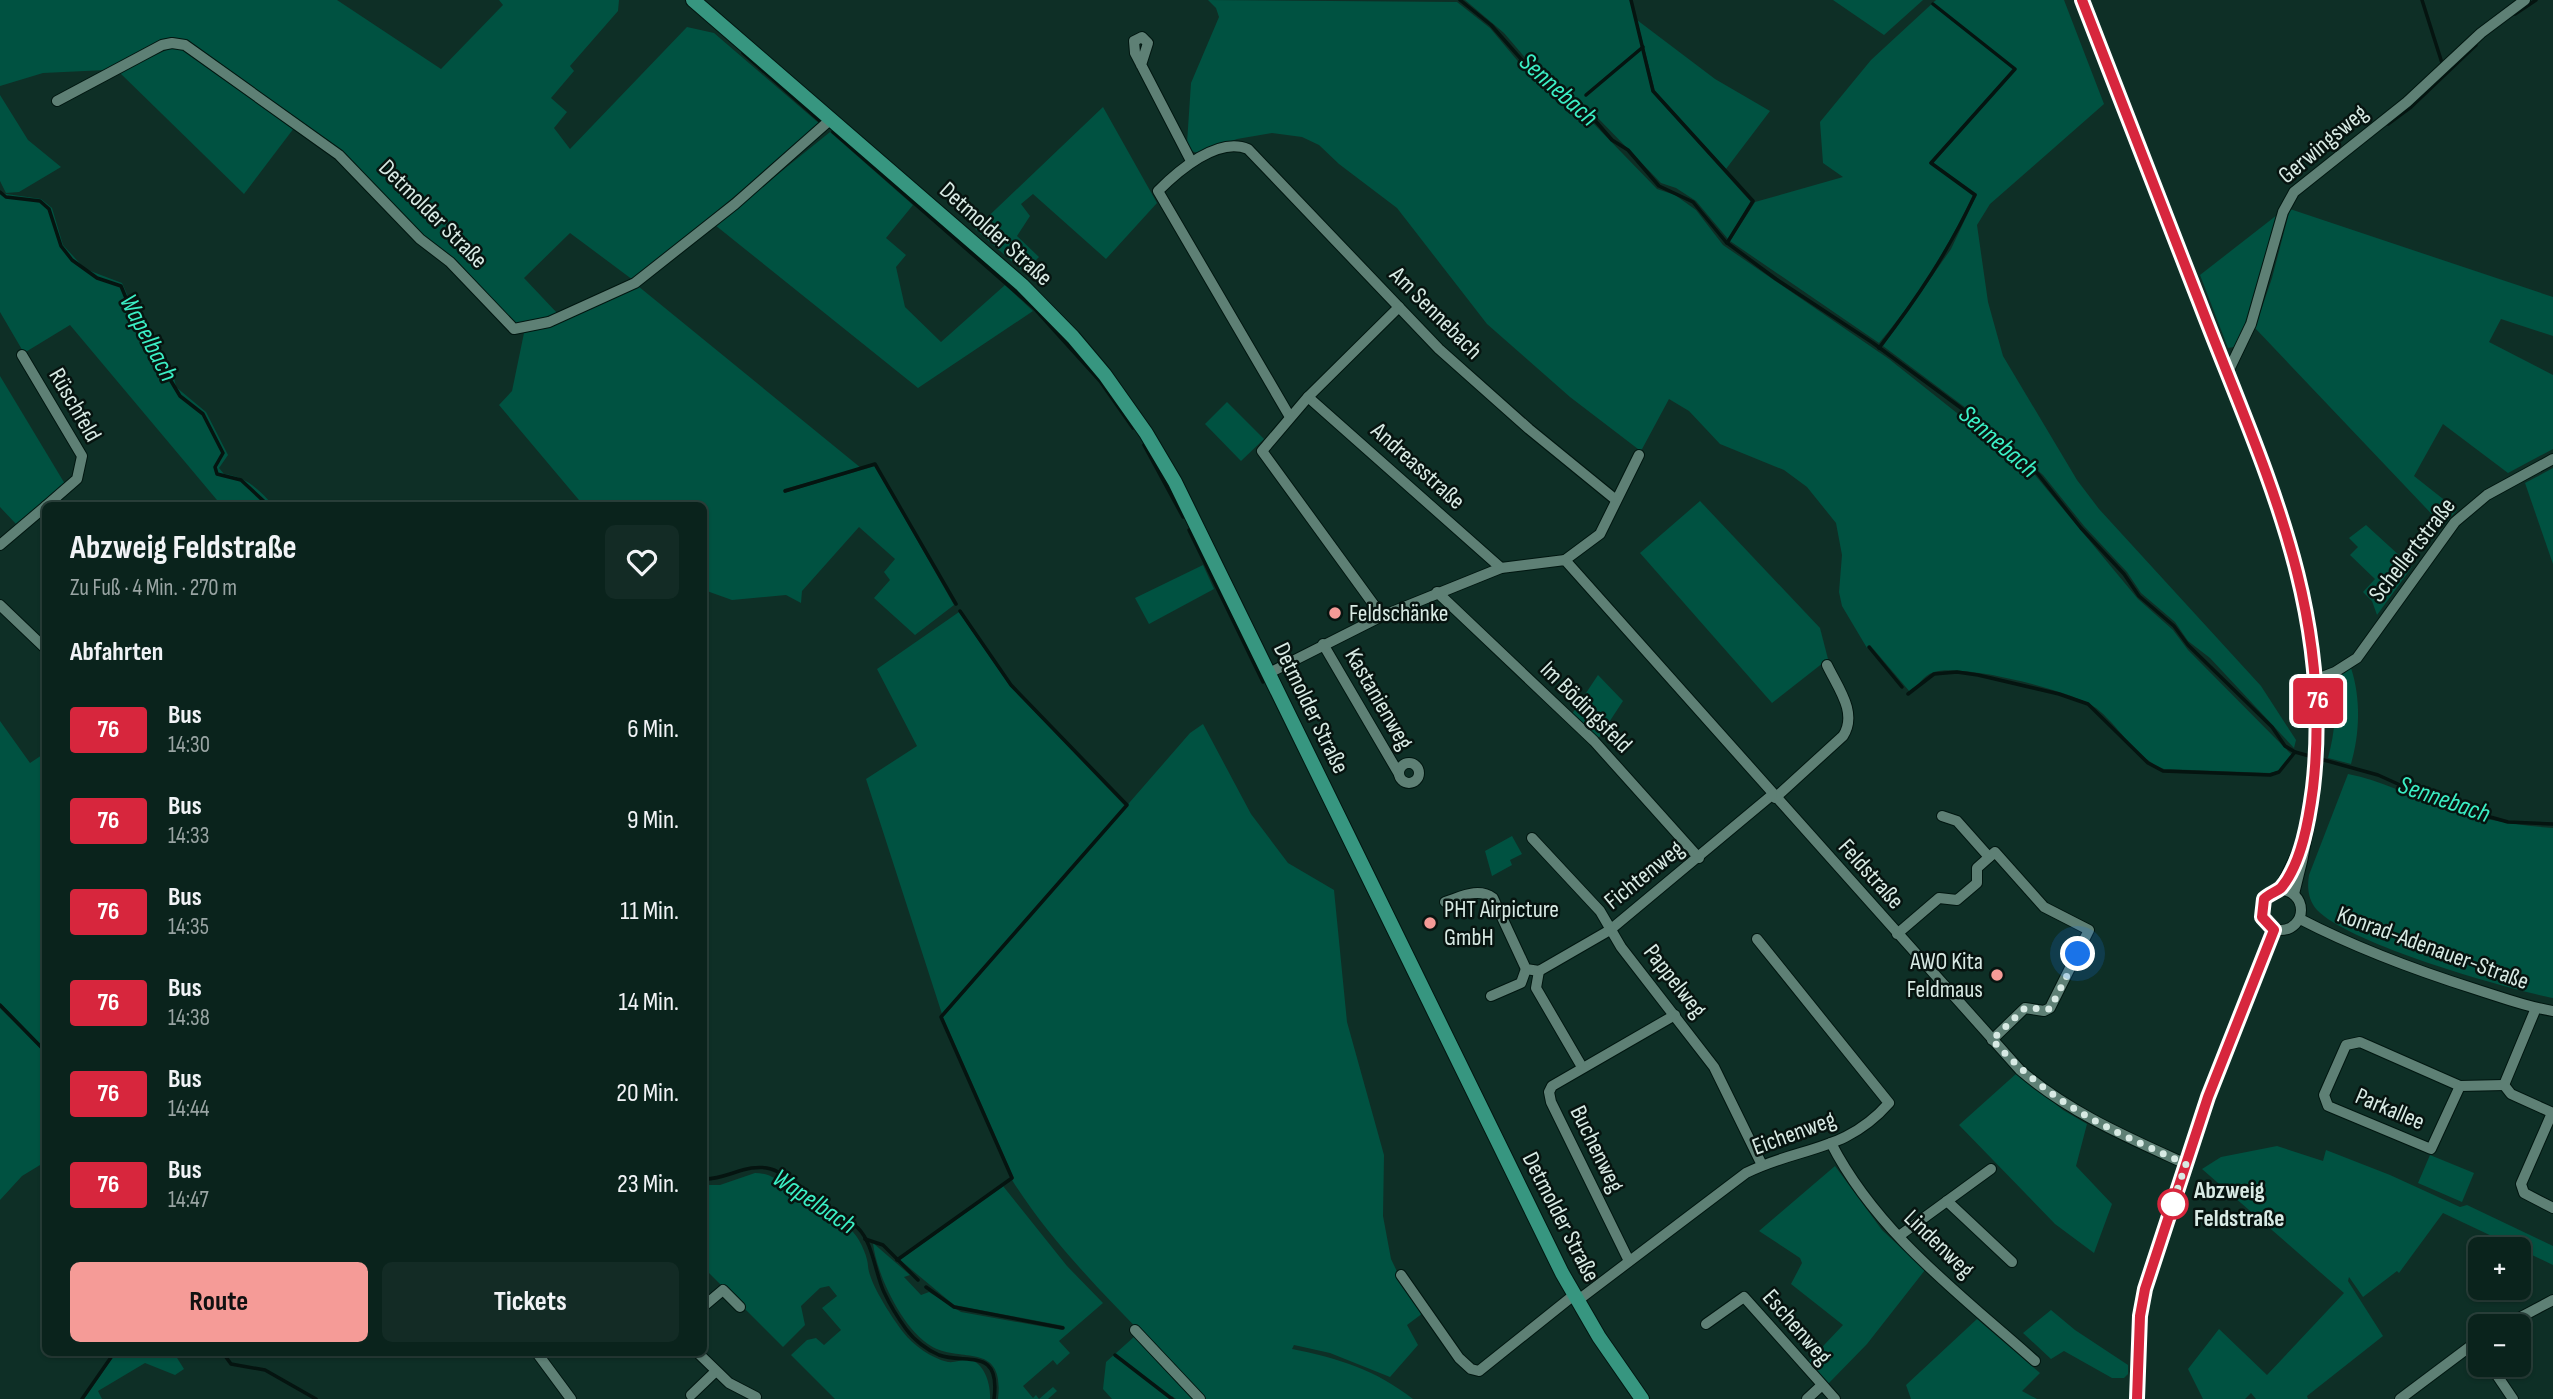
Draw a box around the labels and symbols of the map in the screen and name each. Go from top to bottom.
water label: Sennebach [1512,47,1604,133]
street label: Gerwingsweg [2272,98,2374,190]
street label: Detmolder Straße [373,154,493,274]
street label: Detmolder Straße [934,176,1058,292]
street label: Am Sennebach [1383,260,1488,365]
water label: Wapelbach [112,289,184,387]
street label: Rüschfeld [42,363,108,447]
water label: Sennebach [1952,399,2044,485]
street label: Andreasstraße [1364,416,1471,516]
street label: Schellertstraße [2362,492,2462,608]
place label: Feldschänke [1349,599,1448,628]
marker: Feldschänke [1327,605,1343,621]
street label: Detmolder Straße [1267,638,1355,778]
street label: Kastanienweg [1338,643,1420,755]
street label: Im Bödingsfeld [1534,655,1638,759]
line badge: 76 [2286,678,2350,724]
water label: Sennebach [2394,770,2494,830]
street label: Feldstraße [1832,833,1910,915]
street label: Fichtenweg [1599,834,1689,916]
place label: PHT Airpicture GmbH [1444,895,1559,952]
street label: Konrad-Adenauer-Straße [2333,900,2533,996]
marker: PHT Airpicture GmbH [1422,915,1438,931]
your location [2060,936,2095,971]
street label: Pappelweg [1637,938,1713,1024]
place label: AWO Kita Feldmaus [1907,947,1983,1004]
marker: AWO Kita Feldmaus [1989,967,2005,983]
street label: Parkallee [2351,1081,2429,1137]
street label: Buchenweg [1564,1101,1630,1197]
street label: Eichenweg [1748,1105,1840,1161]
street label: Detmolder Straße [1516,1147,1606,1287]
water label: Wapelbach [766,1163,862,1241]
place label: Abzweig Feldstraße [2193,1176,2284,1233]
marker: Abzweig Feldstraße [2158,1189,2188,1219]
street label: Lindenweg [1898,1204,1980,1284]
street label: Eschenweg [1756,1283,1838,1371]

